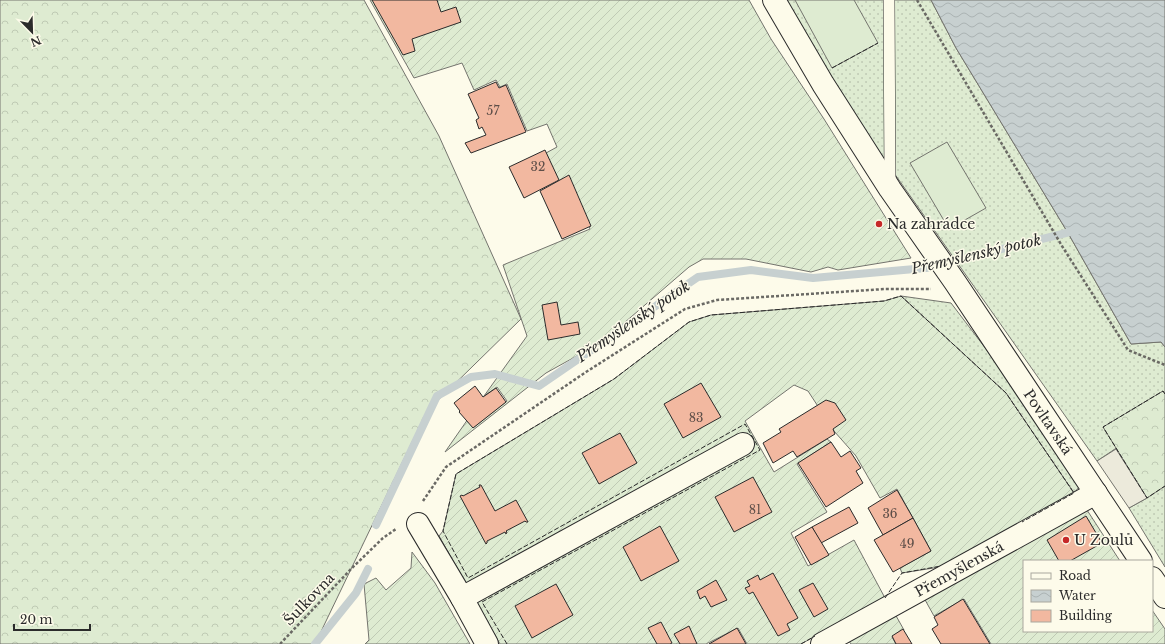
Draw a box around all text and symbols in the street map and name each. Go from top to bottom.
north arrow [12,12,52,52]
text: N [28,33,43,50]
house number: 57 [487,103,500,118]
house number: 32 [531,159,545,174]
place label: Na zahrádce [887,215,975,233]
marker: Na zahrádce [874,219,884,229]
water label: Přemyšlenský potok [908,230,1043,278]
water label: Přemyšlenský potok [572,276,693,367]
street label: Povltavská [1020,386,1077,458]
house number: 83 [689,410,703,425]
house number: 81 [749,502,761,517]
house number: 36 [882,506,898,521]
place label: U Zoulů [1074,531,1134,549]
marker: U Zoulů [1061,535,1071,545]
house number: 49 [900,536,914,551]
street label: Přemyšlenská [911,537,1007,601]
legend [1023,560,1153,632]
street label: Šulkovna [279,568,339,629]
text: Road [1059,568,1091,583]
text: Water [1058,588,1096,603]
scale bar [14,606,90,632]
text: Building [1059,608,1113,623]
text: 20 m [20,612,52,627]

